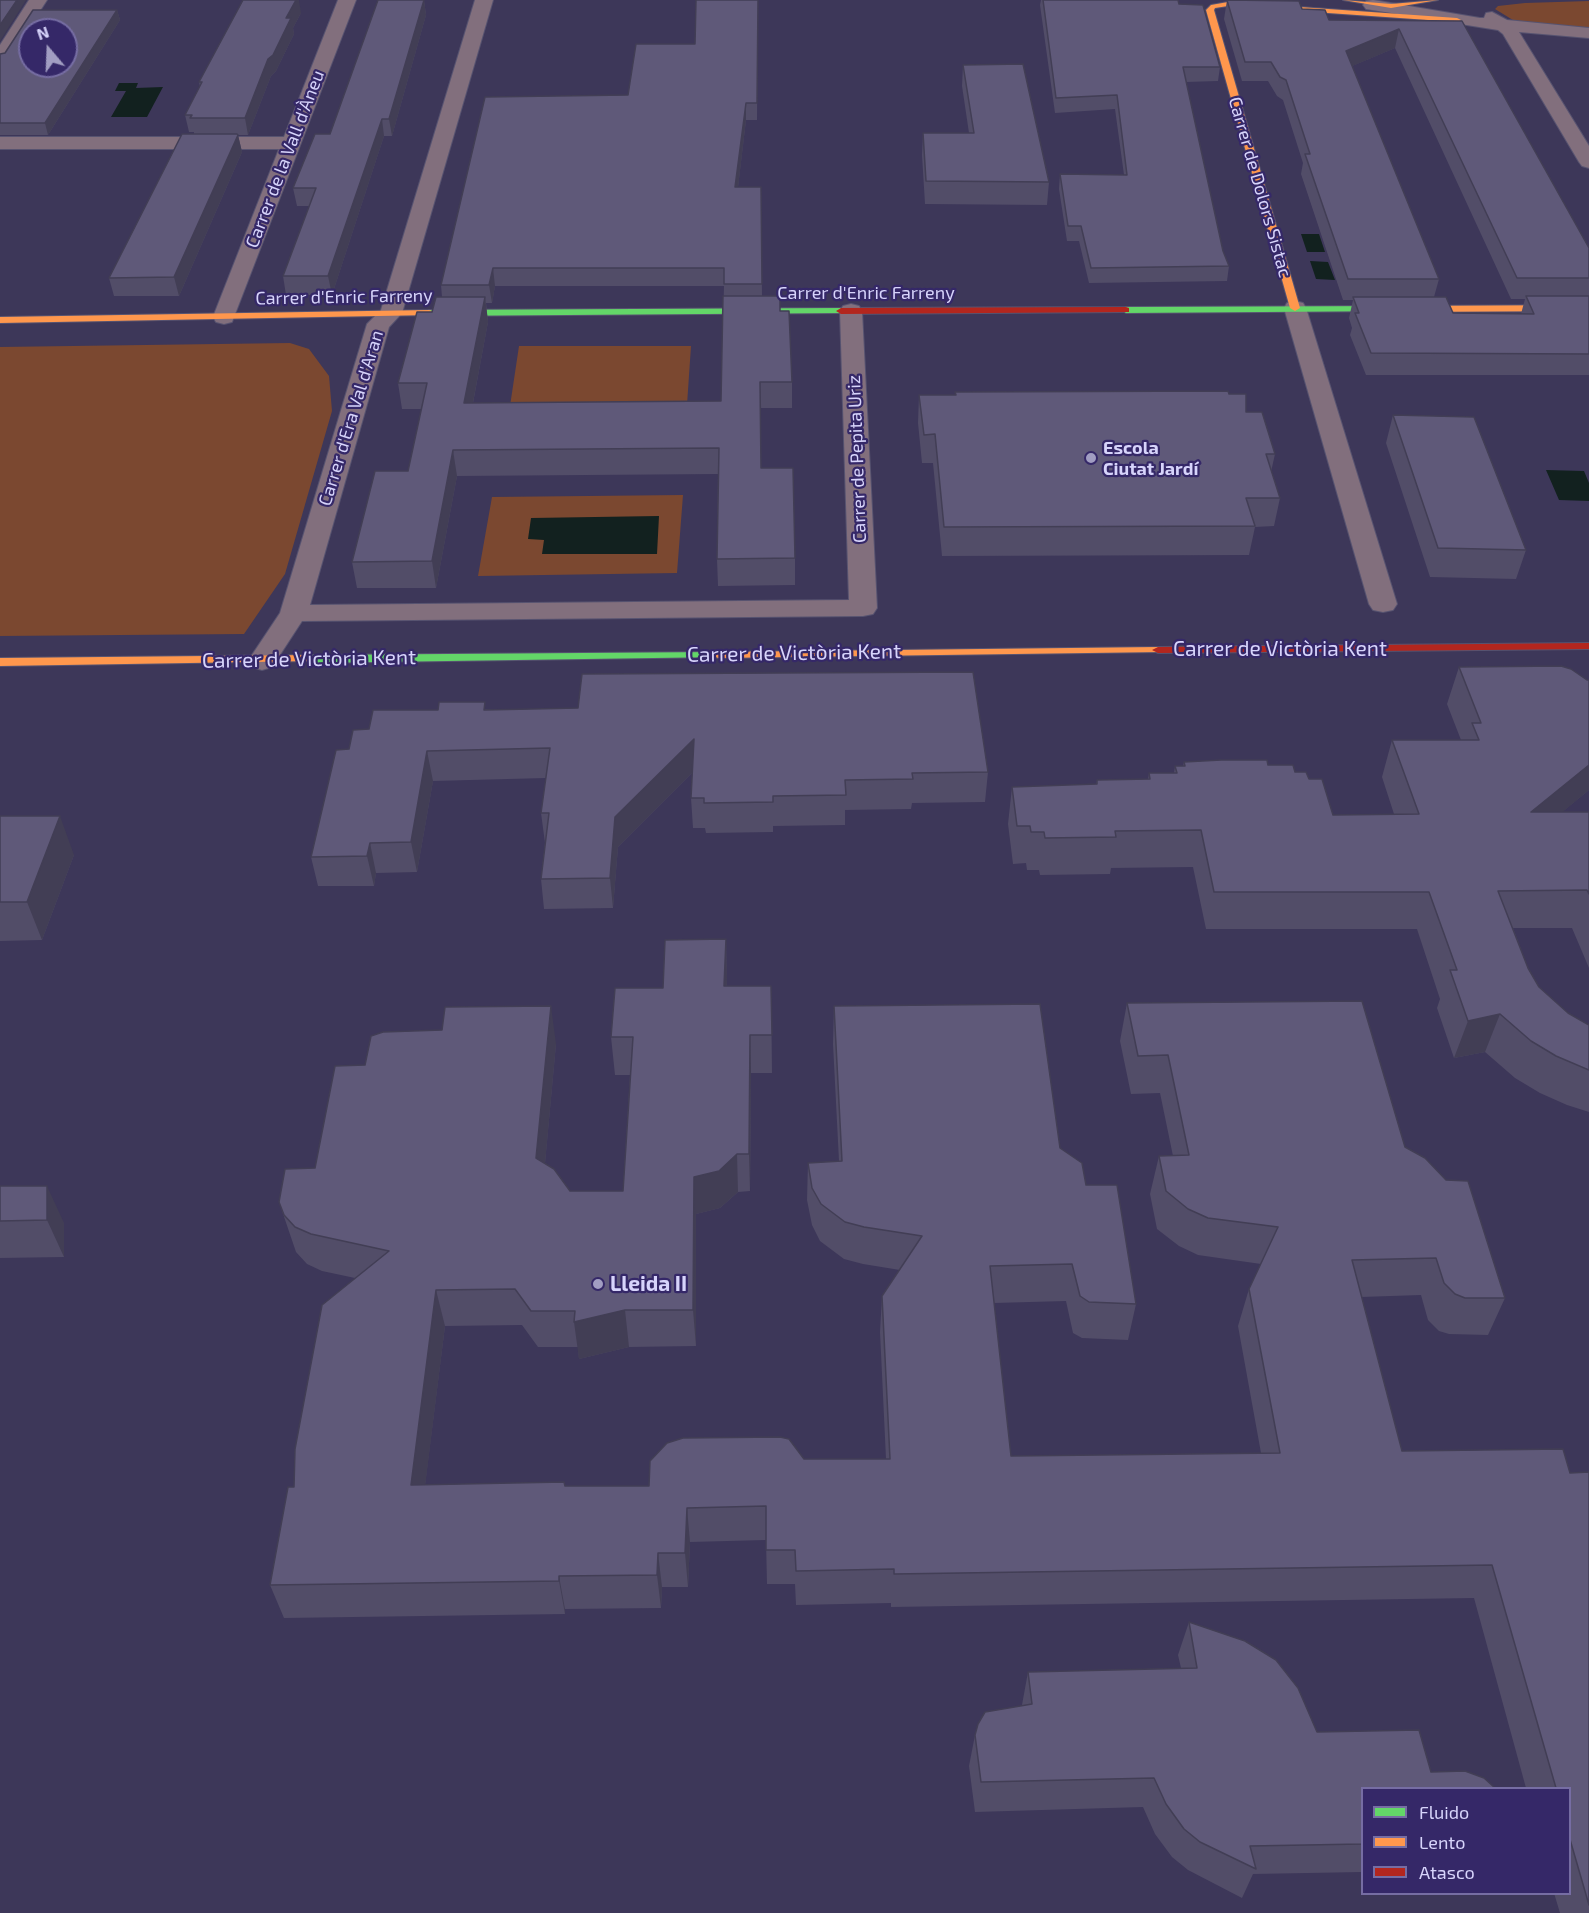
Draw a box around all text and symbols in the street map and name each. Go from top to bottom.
north arrow [18,18,78,78]
text: N [34,22,51,43]
street label: Carrer de la Vall d'Àneu [241,67,329,251]
street label: Carrer de Dolors Sistac [1224,94,1296,280]
street label: Carrer d'Enric Farreny [777,282,955,304]
street label: Carrer d'Enric Farreny [255,285,433,309]
street label: Carrer d'Era Val d'Aran [314,328,388,508]
street label: Carrer de Pepita Uriz [843,375,871,543]
place label: Escola Ciutat Jardí [1103,437,1198,480]
marker: Escola Ciutat Jardí [1084,451,1098,465]
street label: Carrer de Victòria Kent [1173,636,1387,662]
street label: Carrer de Victòria Kent [687,639,901,667]
street label: Carrer de Victòria Kent [202,645,416,673]
place label: Lleida II [610,1271,687,1297]
marker: Lleida II [591,1277,605,1291]
legend [1361,1787,1571,1895]
text: Fluido [1419,1801,1469,1823]
text: Lento [1419,1831,1465,1853]
text: Atasco [1419,1861,1475,1883]

